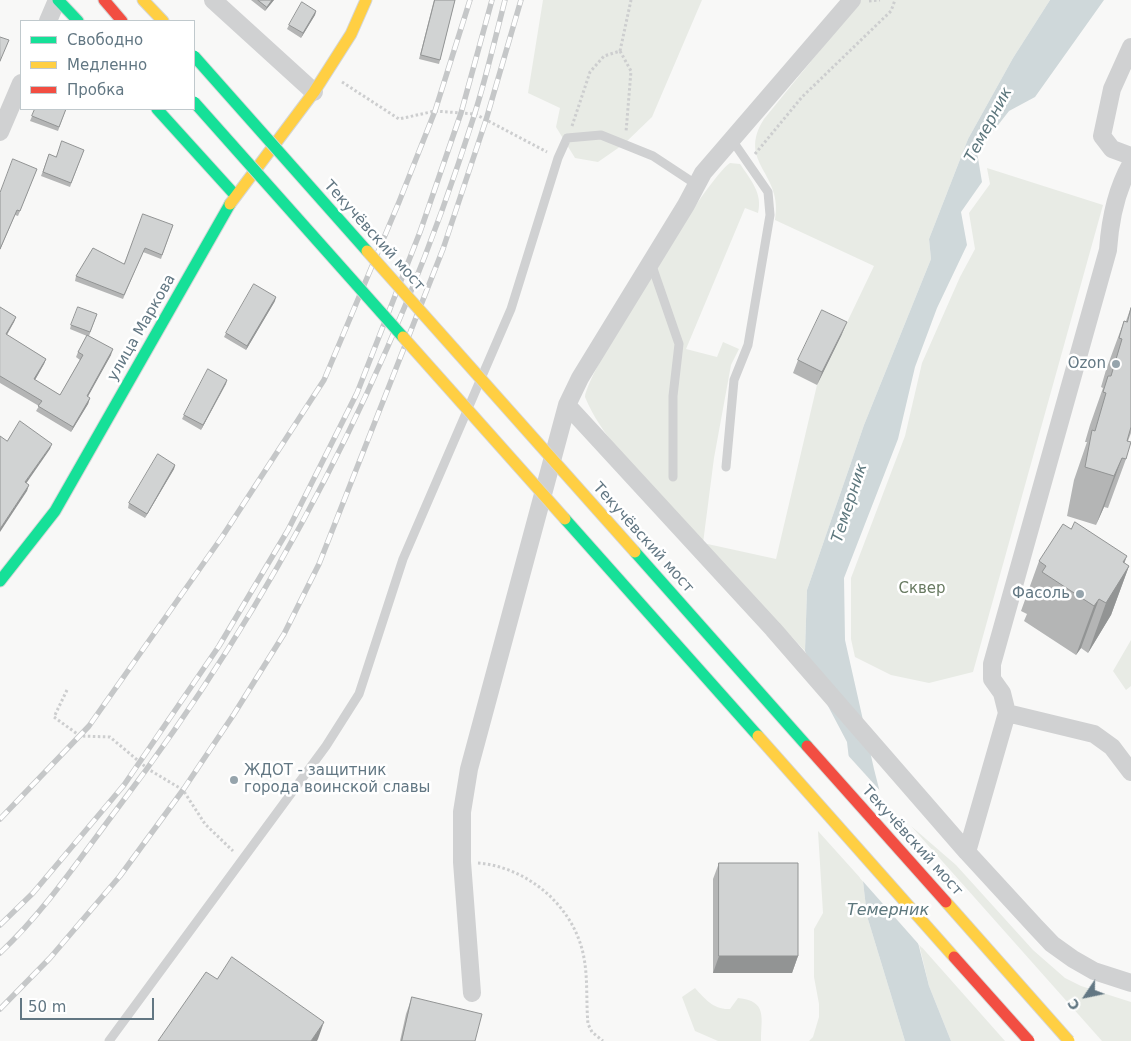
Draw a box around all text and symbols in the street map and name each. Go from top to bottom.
legend [20,20,195,110]
text: Свободно [67,31,143,49]
text: Медленно [67,56,147,74]
text: Пробка [67,81,124,99]
water label: Темерник [961,84,1017,166]
street label: Текучёвский мост [320,177,428,295]
street label: улица Маркова [104,271,180,385]
place label: Ozon [1068,355,1106,373]
marker: Ozon [1110,358,1122,370]
water label: Темерник [828,461,872,545]
street label: Текучёвский мост [589,479,697,597]
park label: Сквер [898,580,946,598]
place label: Фасоль [1012,585,1070,603]
marker: Фасоль [1074,588,1086,600]
place label: ЖДОТ - защитник города воинской славы [244,762,430,797]
marker: ЖДОТ - защитник города воинской славы [228,774,240,786]
street label: Текучёвский мост [858,782,966,900]
water label: Темерник [847,901,929,921]
north arrow [1061,971,1111,1021]
scale bar [22,988,156,1020]
text: С [1064,996,1083,1013]
text: 50 m [28,998,66,1016]

